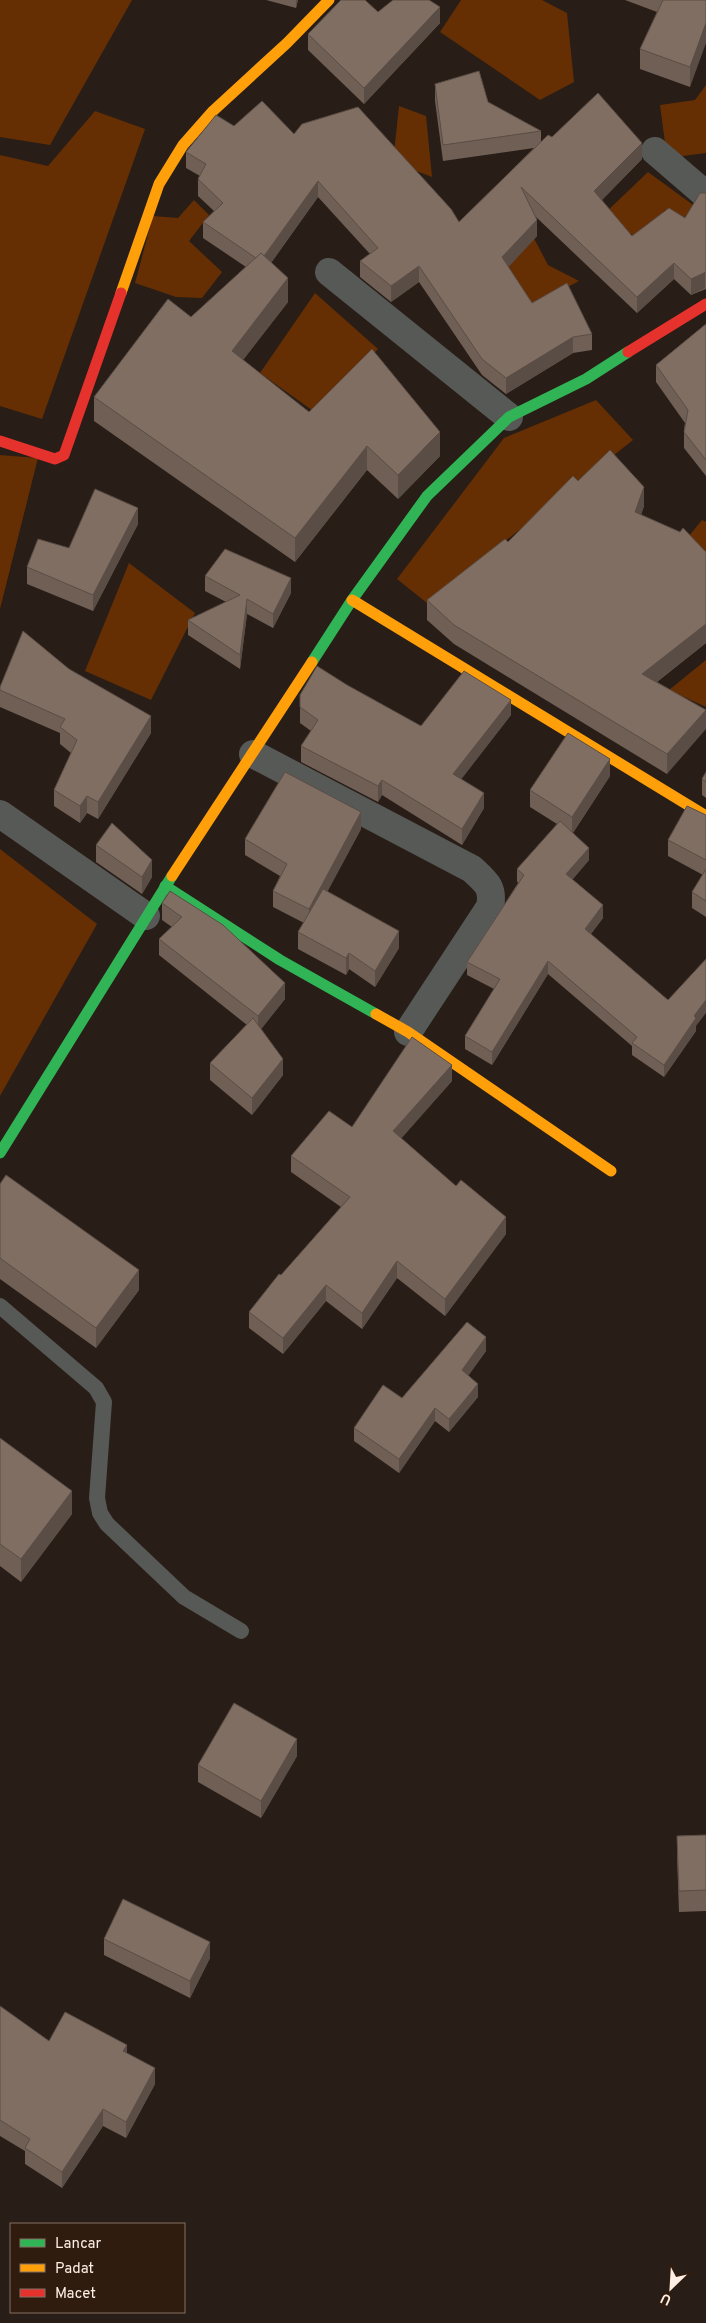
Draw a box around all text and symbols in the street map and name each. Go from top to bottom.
legend [10,2223,185,2313]
text: Lancar [55,2235,102,2254]
text: Padat [55,2260,94,2279]
north arrow [646,2263,696,2313]
text: Macet [55,2285,96,2304]
text: U [658,2289,674,2308]

